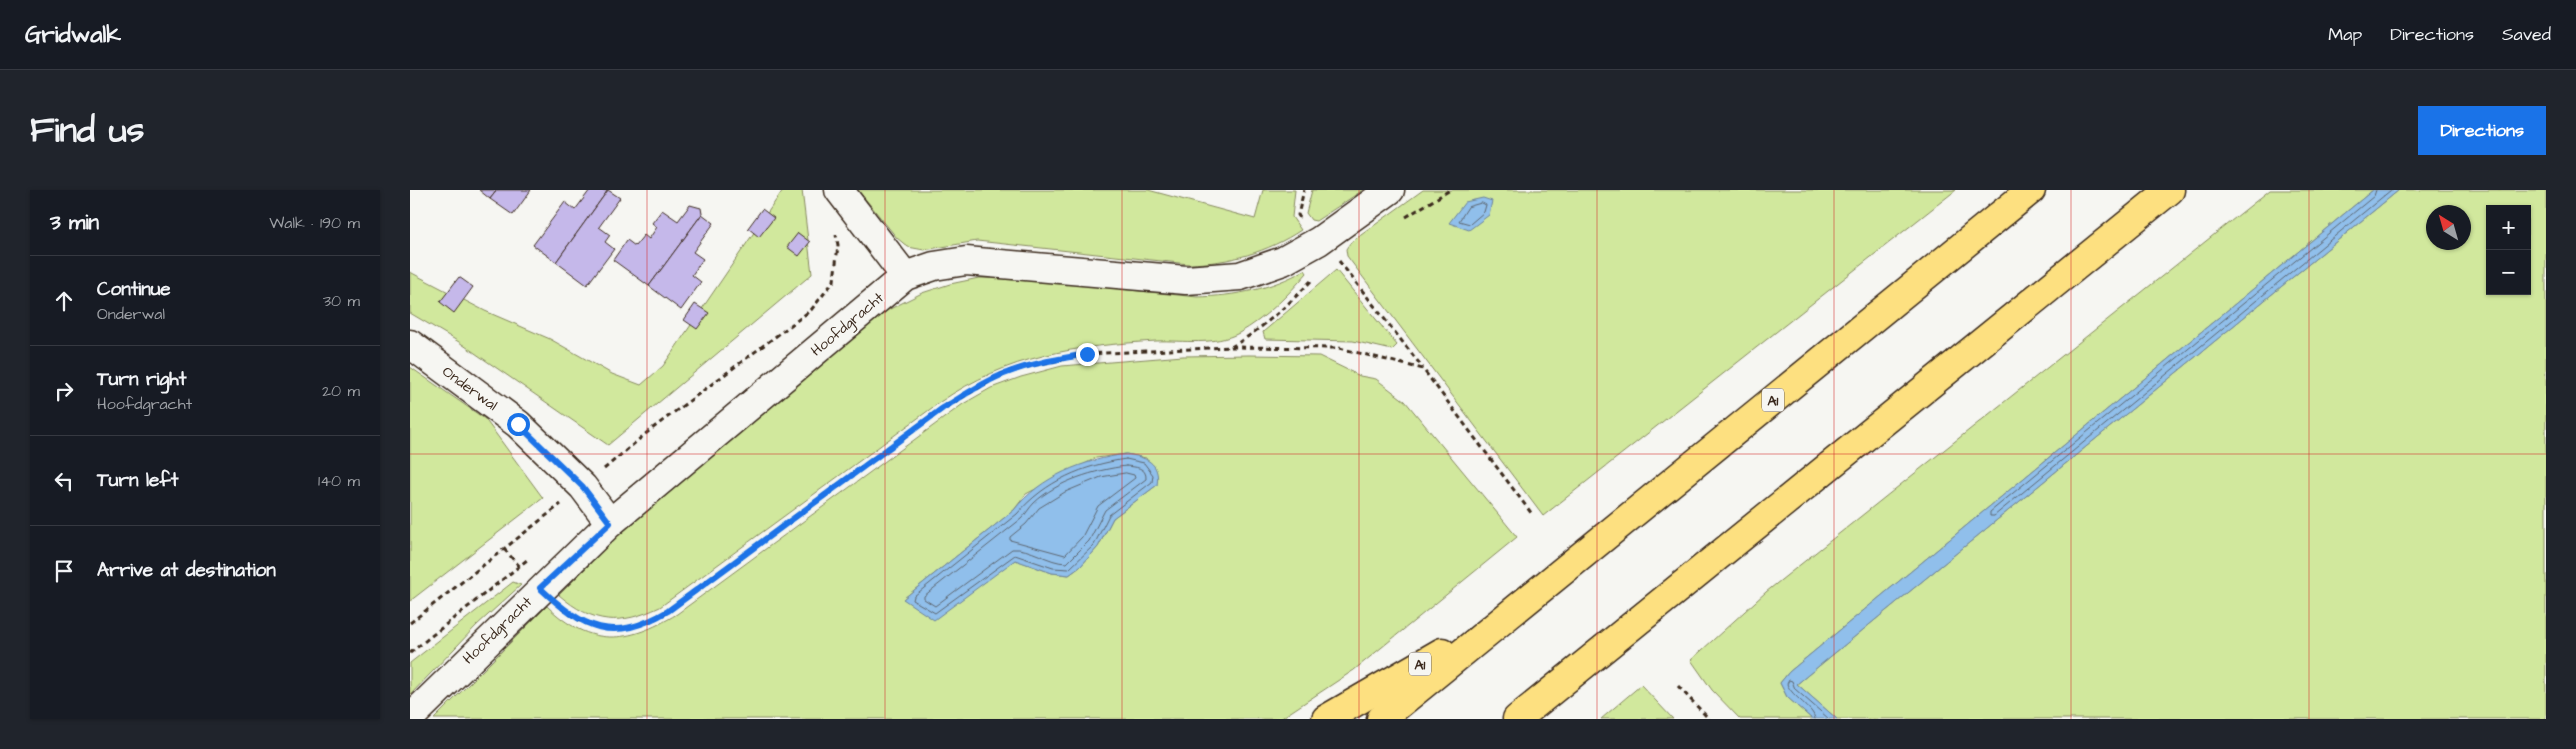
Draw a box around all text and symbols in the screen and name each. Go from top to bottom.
text: Gridwalk [25,18,121,52]
text: Map [2328,22,2362,47]
text: Directions [2390,22,2474,47]
text: Saved [2502,22,2551,47]
text: Find us [30,106,144,155]
button: Directions [2418,106,2546,155]
north arrow [2426,205,2471,250]
map controls [2486,205,2531,295]
button: + [2486,205,2531,250]
text: 3 min [50,208,99,237]
text: Walk · 190 m [269,212,360,234]
button: − [2486,250,2531,295]
text: Continue [97,276,171,303]
icon: ahead [50,287,78,315]
street label: Hoofdgracht [806,288,889,362]
text: 30 m [323,290,360,312]
text: Onderwal [97,303,165,325]
route end [1076,343,1099,366]
street label: Onderwal [438,361,502,416]
text: Turn right [97,366,186,393]
icon: right [50,377,78,405]
text: 20 m [322,380,360,402]
road number: A1 [1762,388,1784,412]
text: Hoofdgracht [97,393,192,415]
route start [507,413,530,436]
icon: left [50,467,78,495]
text: Turn left [97,467,178,494]
text: 140 m [318,470,360,492]
icon: arrive [50,557,78,585]
text: Arrive at destination [97,557,276,584]
street label: Hoofdgracht [458,592,537,670]
road number: A1 [1409,652,1431,676]

